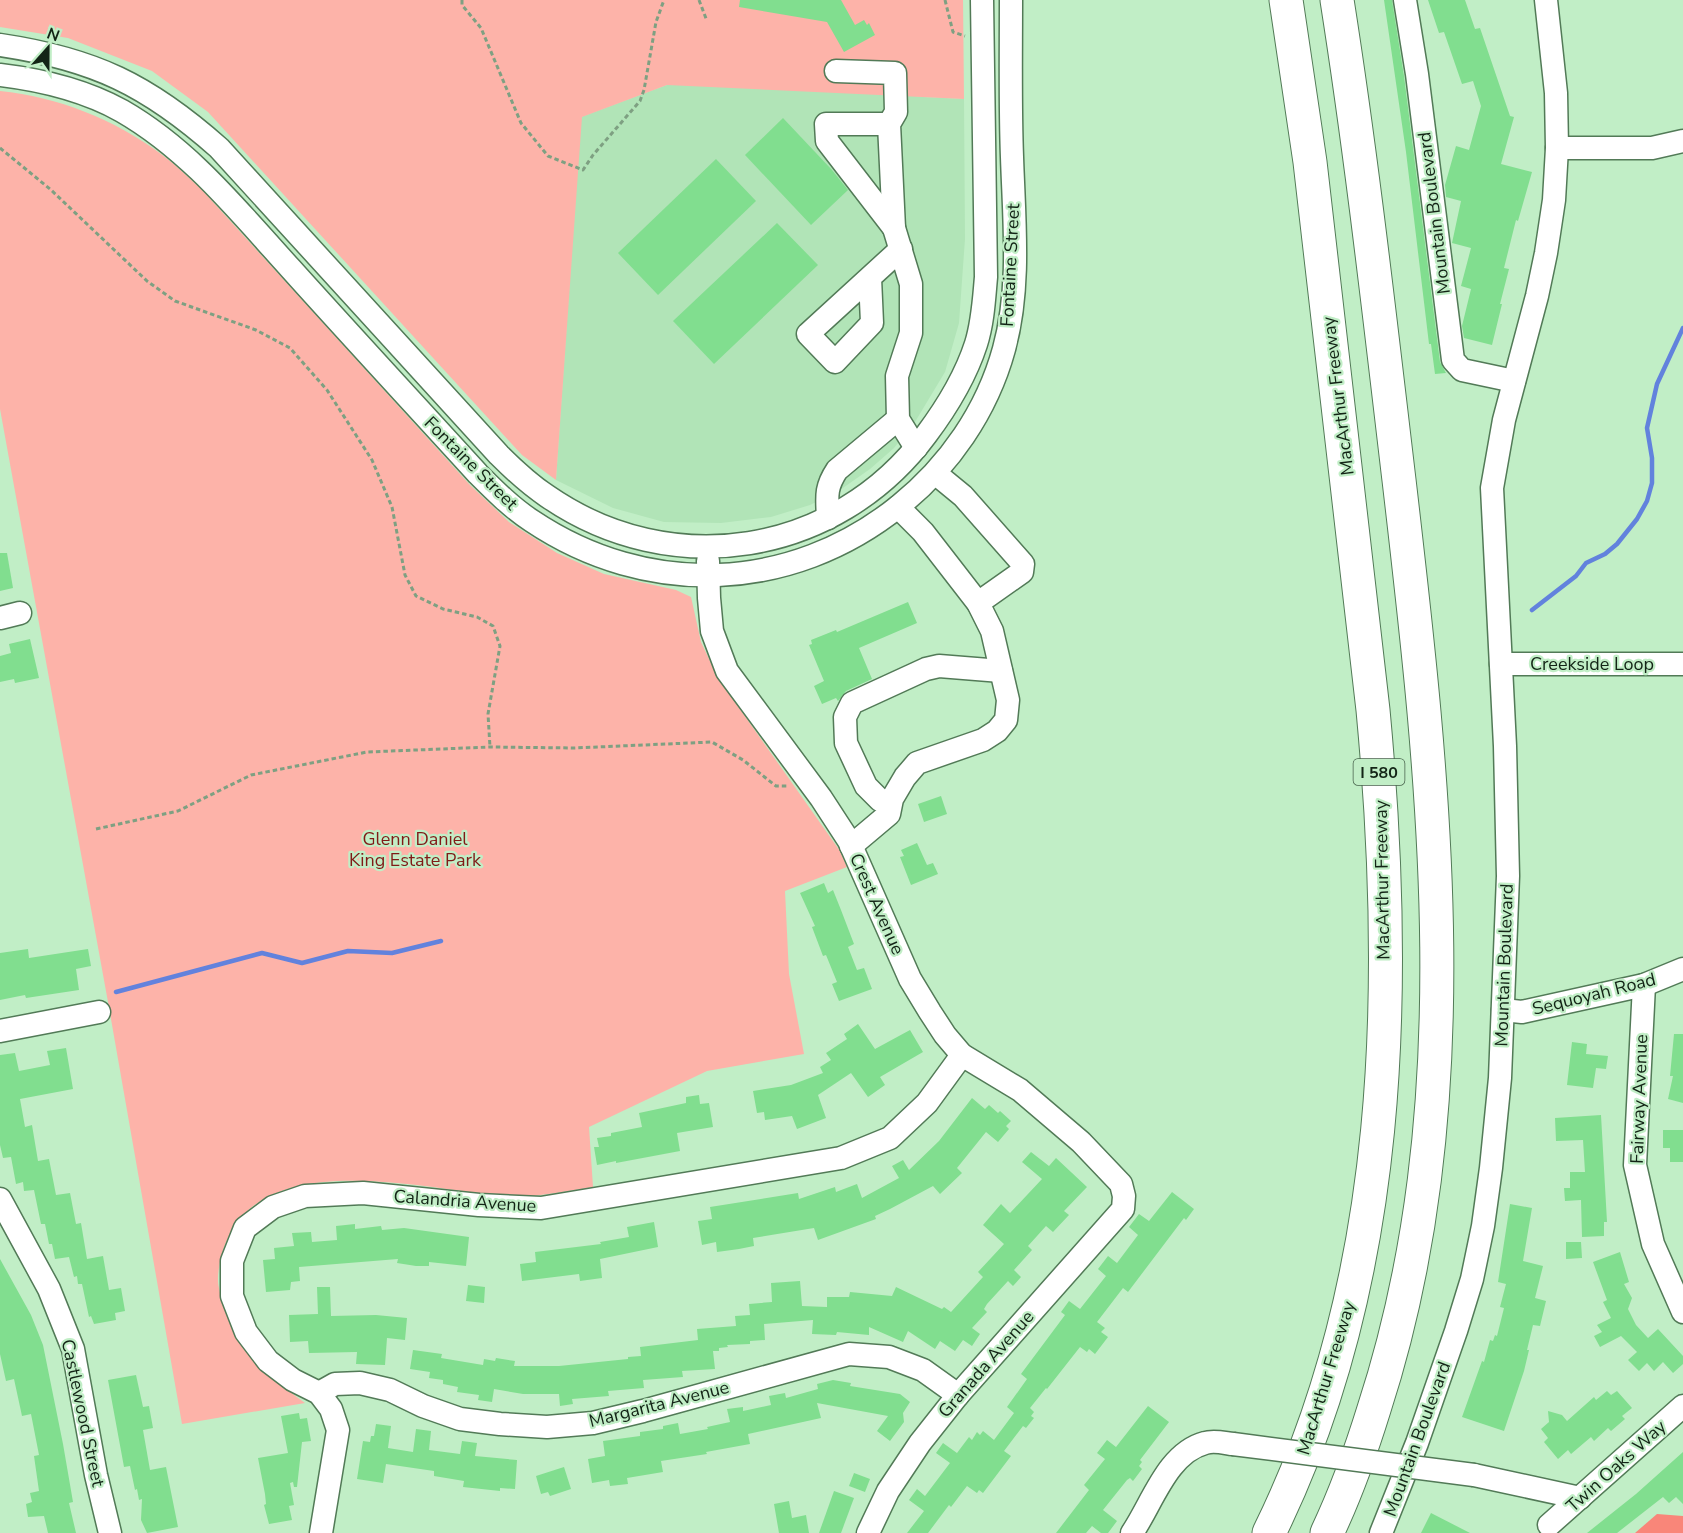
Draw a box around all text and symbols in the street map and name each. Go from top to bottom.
north arrow [18,18,78,78]
text: N [43,23,63,47]
street label: Mountain Boulevard [1412,131,1456,295]
street label: Fontaine Street [995,202,1025,327]
street label: MacArthur Freeway [1316,315,1360,477]
street label: Fontaine Street [419,411,524,516]
street label: Creekside Loop [1530,652,1654,676]
road number: I 580 [1354,759,1404,785]
street label: MacArthur Freeway [1369,799,1395,960]
park label: Glenn Daniel King Estate Park [349,827,482,872]
street label: Crest Avenue [844,849,910,959]
street label: Mountain Boulevard [1489,883,1519,1047]
street label: Sequoyah Road [1530,967,1658,1021]
street label: Fairway Avenue [1625,1034,1653,1164]
street label: Calandria Avenue [393,1184,537,1218]
street label: MacArthur Freeway [1291,1297,1361,1458]
street label: Granada Avenue [933,1305,1039,1423]
street label: Castlewood Street [56,1337,110,1490]
street label: Mountain Boulevard [1378,1358,1456,1520]
street label: Margarita Avenue [586,1375,732,1433]
street label: Twin Oaks Way [1561,1414,1672,1517]

